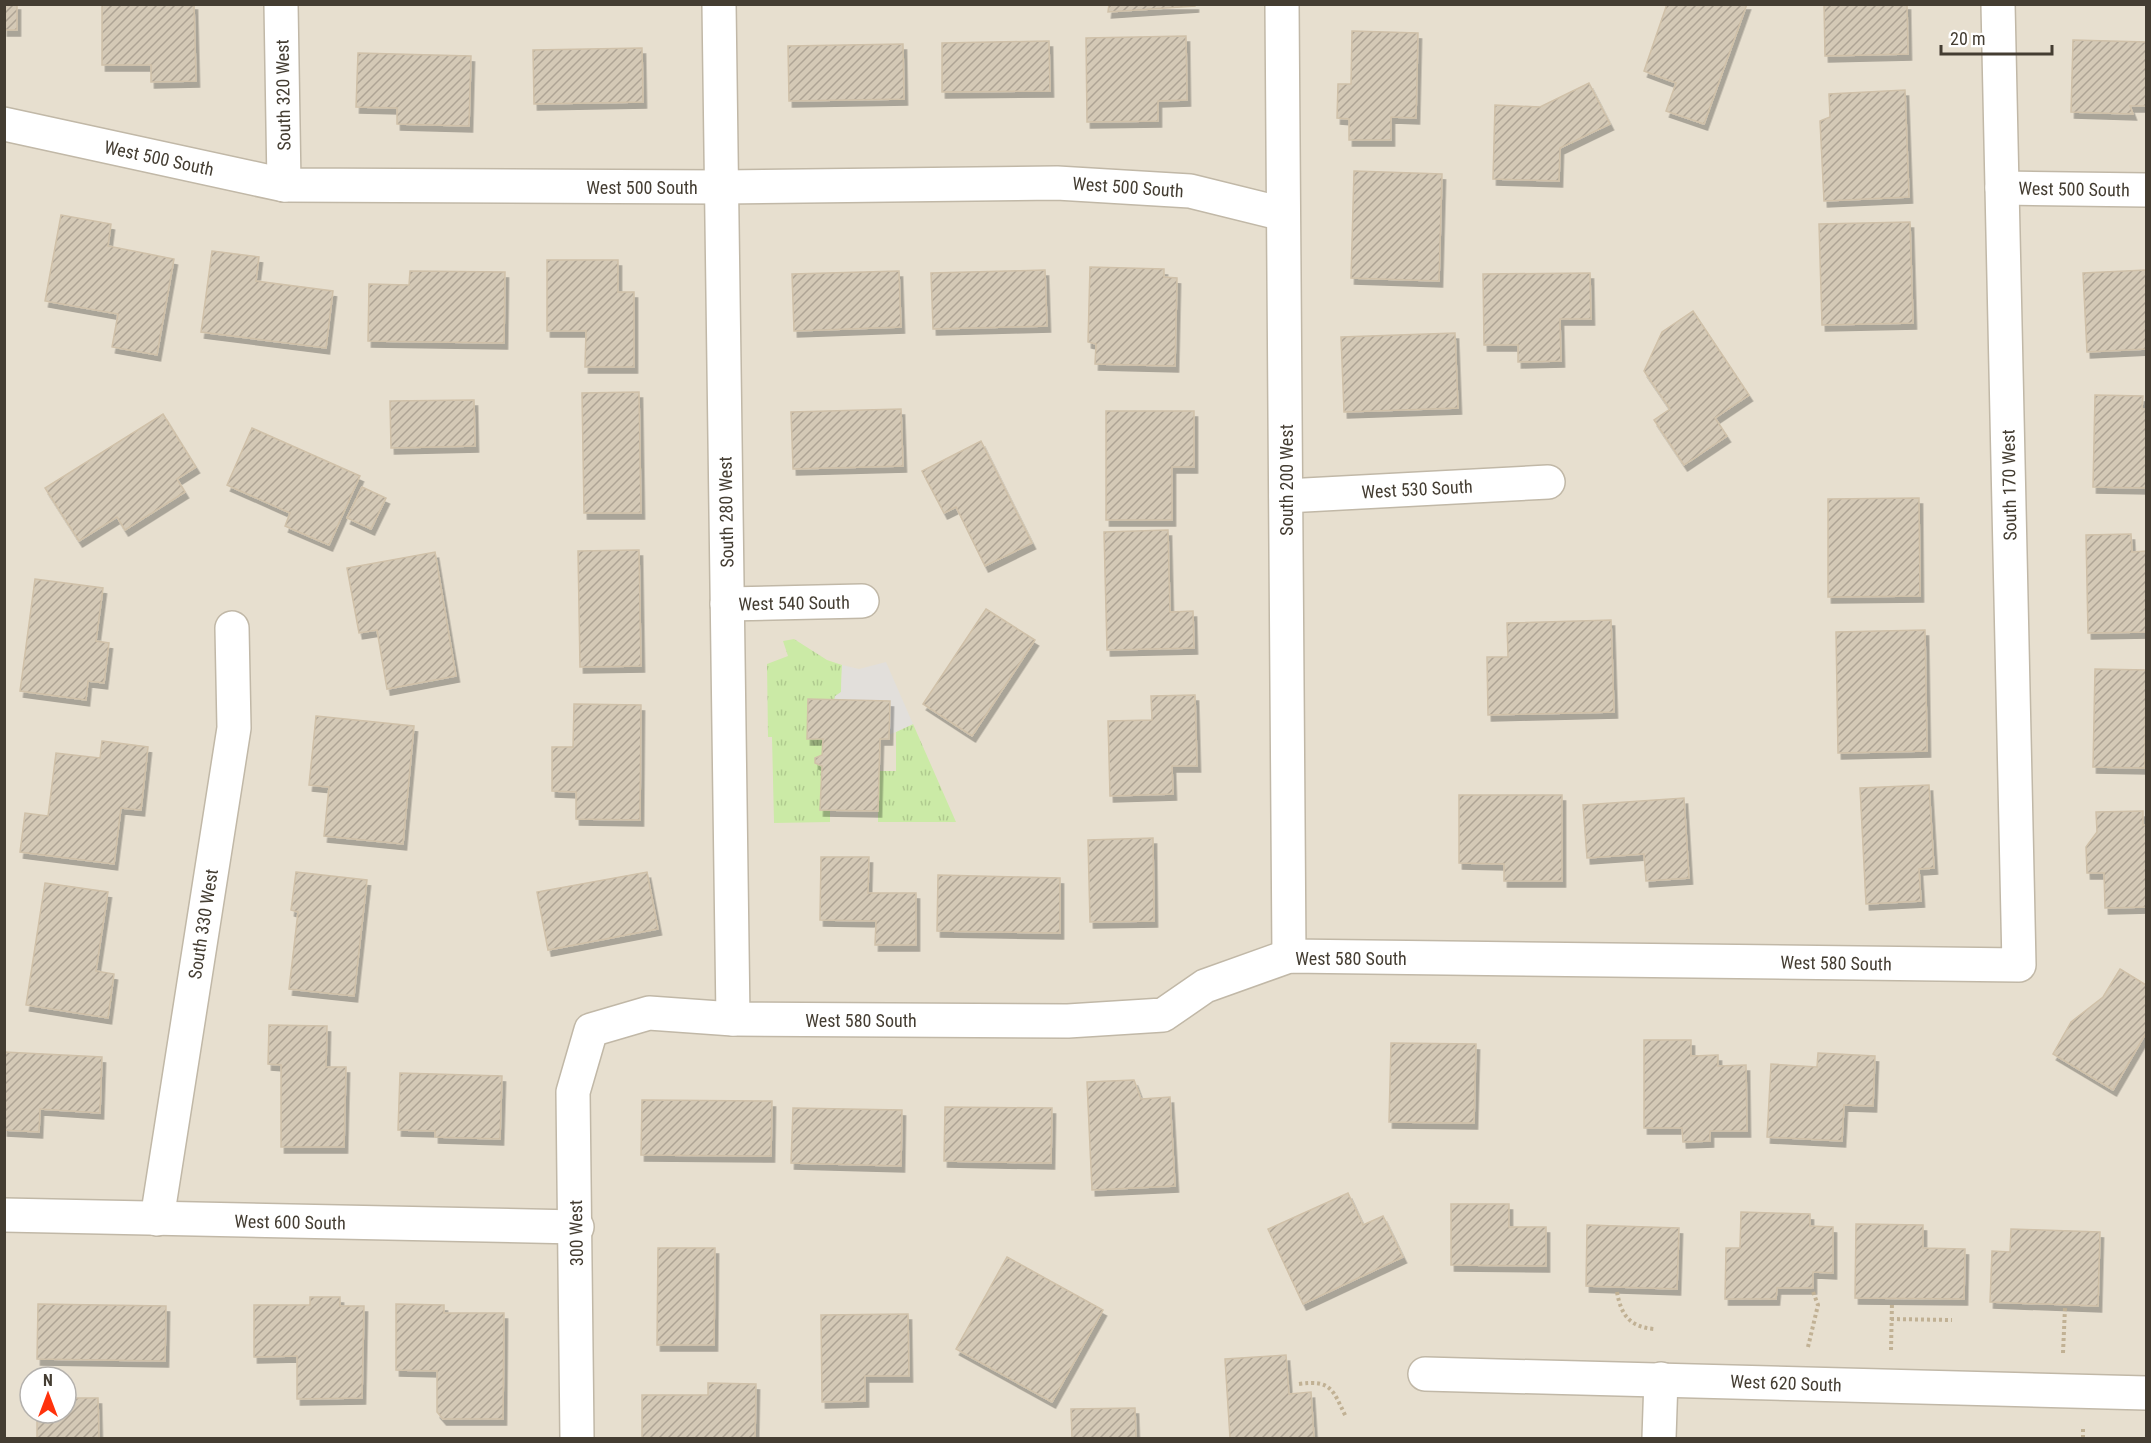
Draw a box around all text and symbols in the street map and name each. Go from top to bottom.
scale bar [1941,18,2052,56]
text: 20 m [1950,28,1985,49]
street label: South 320 West [272,39,294,151]
street label: West 500 South [102,136,216,180]
street label: West 500 South [1072,173,1184,201]
street label: West 500 South [586,177,698,198]
street label: West 500 South [2018,178,2130,200]
street label: South 200 West [1276,424,1297,536]
street label: South 170 West [1998,429,2020,541]
street label: South 280 West [715,456,737,568]
street label: West 530 South [1361,476,1473,502]
street label: West 540 South [738,592,850,614]
street label: South 330 West [184,867,222,981]
street label: West 580 South [1295,948,1407,969]
street label: West 580 South [1780,952,1892,974]
street label: West 580 South [805,1010,917,1031]
street label: 300 West [565,1200,587,1266]
street label: West 600 South [234,1211,346,1233]
north arrow [18,1365,78,1425]
text: N [43,1371,53,1390]
street label: West 620 South [1730,1371,1842,1395]

